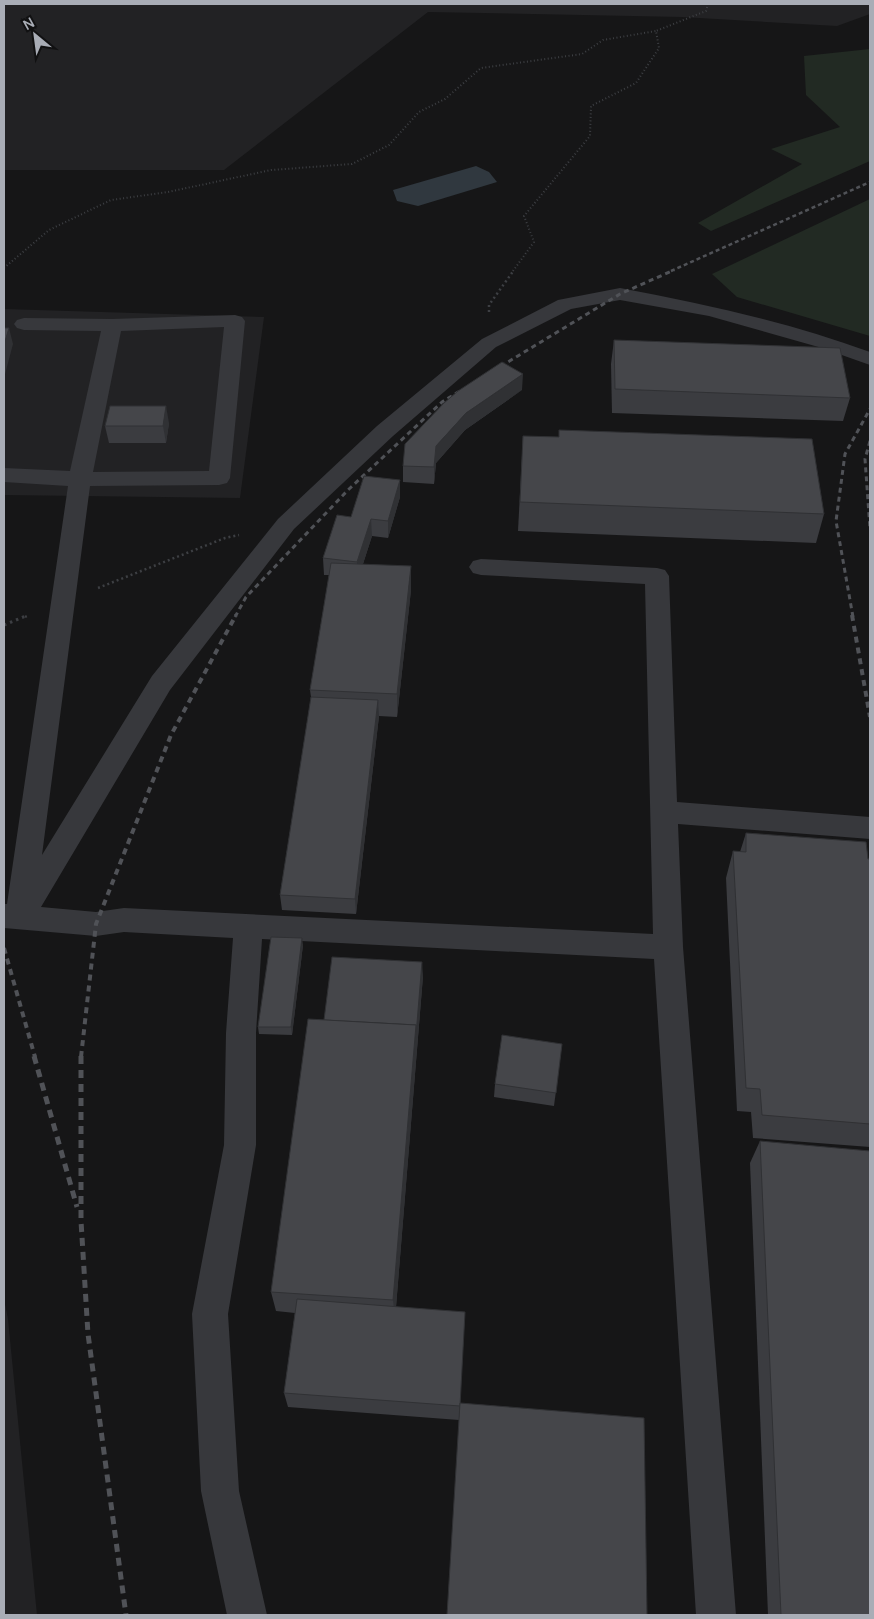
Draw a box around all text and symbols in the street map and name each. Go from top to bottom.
north arrow [10,10,60,60]
text: N [19,12,37,34]

